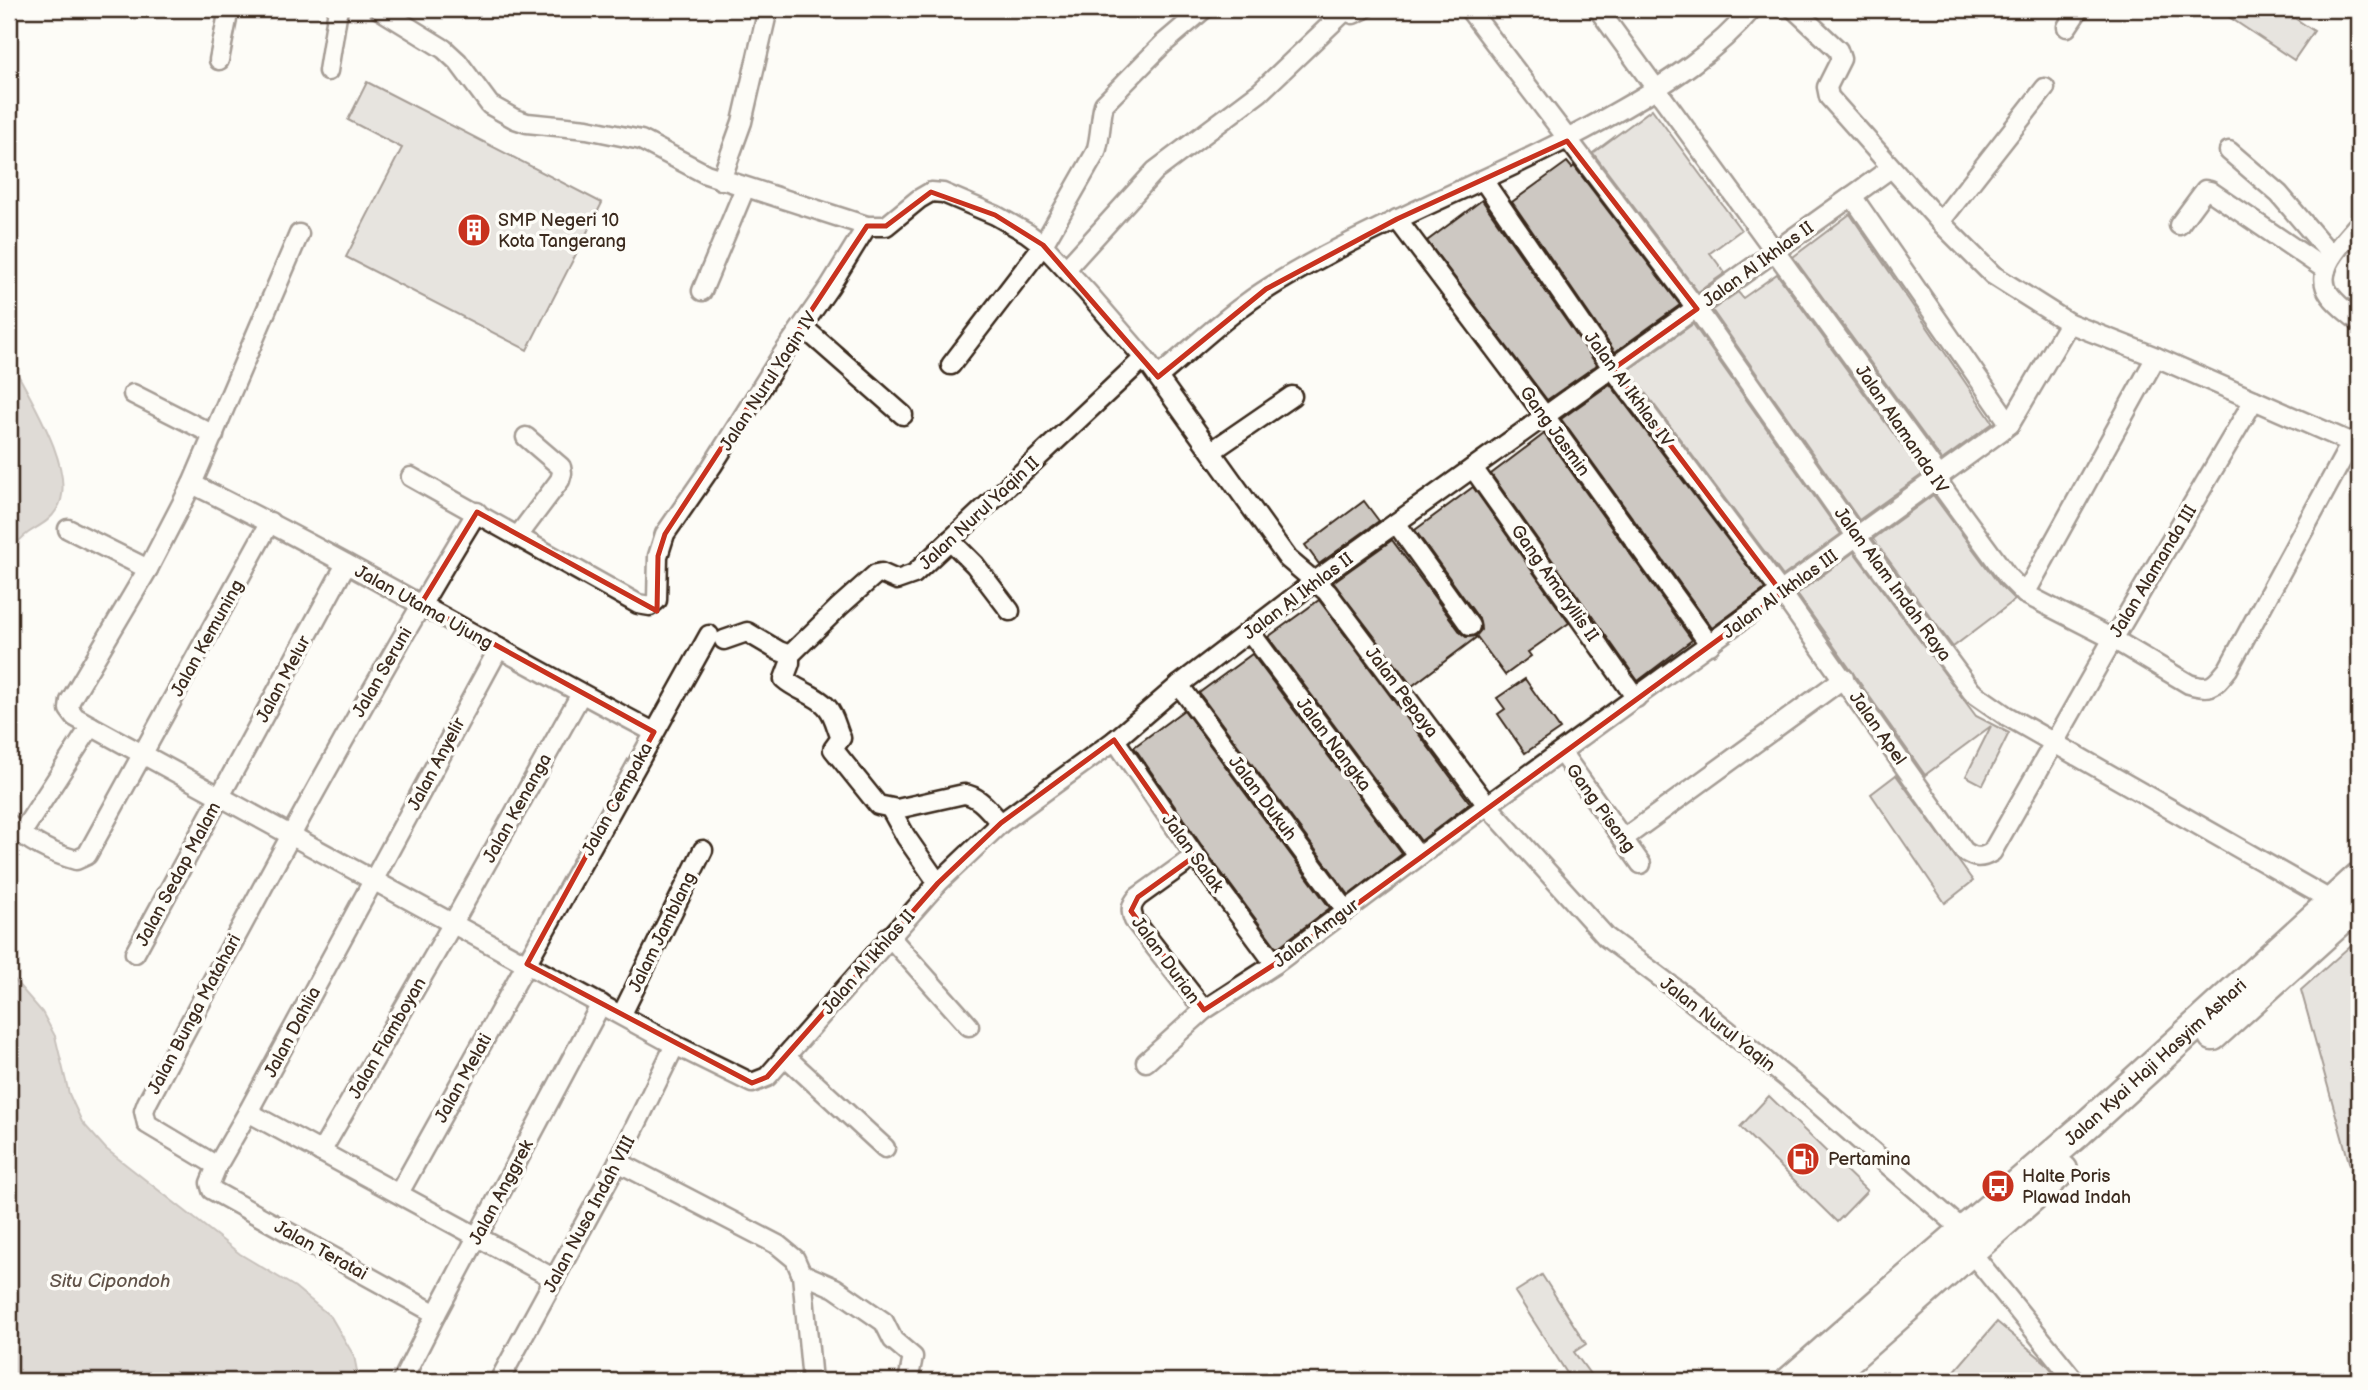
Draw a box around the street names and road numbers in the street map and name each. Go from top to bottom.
street label: Jalan Al Ikhlas II [1699,217,1818,312]
street label: Jalan Nurul Yaqin IV [716,308,821,455]
street label: Jalan Al Ikhlas IV [1580,328,1677,451]
street label: Jalan Alamanda IV [1851,361,1952,498]
street label: Gang Jasmin [1515,382,1594,480]
street label: Jalan Nurul Yaqin II [915,452,1044,574]
street label: Jalan Alamanda III [2106,501,2201,641]
street label: Jalan Alam Indah Raya [1830,503,1955,665]
street label: Gang Amaryllis II [1506,521,1603,646]
street label: Jalan Al Ikhlas III [1719,546,1842,643]
street label: Jalan Al Ikhlas II [1239,548,1357,644]
street label: Jalan Utama Ujung [351,561,496,654]
street label: Jalan Kemuning [167,576,248,700]
street label: Jalan Seruni [348,624,417,721]
street label: Jalan Melur [252,632,315,726]
street label: Jalan Pepaya [1361,643,1443,742]
street label: Jalan Apel [1845,688,1910,769]
street label: Jalan Nangka [1292,694,1375,795]
street label: Jalan Anyelir [403,714,470,814]
street label: Jalan Cempaka [578,739,657,859]
street label: Jalan Kenanga [479,750,556,866]
street label: Jalan Dukuh [1224,752,1301,845]
street label: Gang Pisang [1561,760,1640,857]
street label: Jalan Sedap Malam [132,799,225,950]
street label: Jalan Salak [1157,810,1228,897]
street label: Jalam Jamblang [624,869,701,996]
street label: Jalan Amgur [1270,894,1363,972]
street label: Jalan Al Ikhlas II [817,906,919,1019]
street label: Jalan Durian [1127,913,1204,1008]
street label: Jalan Bunga Matahari [143,931,246,1098]
street label: Jalan Nurul Yaqin [1656,973,1779,1076]
street label: Jalan Flamboyan [344,974,431,1103]
street label: Jalan Kyai Haji Hasyim Ashari [2061,975,2251,1150]
street label: Jalan Dahlia [260,983,325,1081]
street label: Jalan Melati [430,1030,496,1126]
street label: Jalan Nusa Indah VIII [539,1132,640,1296]
street label: Jalan Anggrek [465,1136,538,1248]
street label: Jalan Teratai [271,1216,371,1285]

